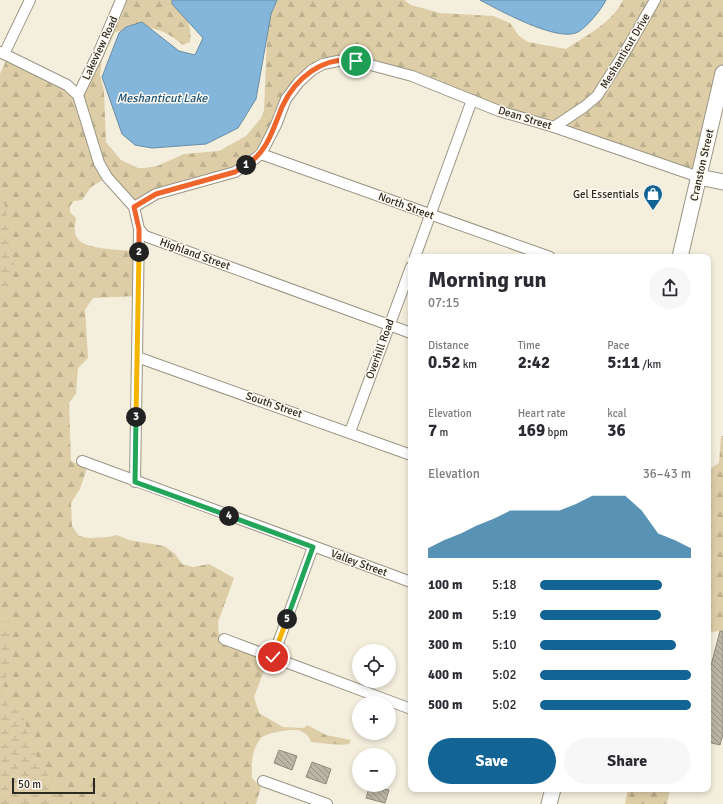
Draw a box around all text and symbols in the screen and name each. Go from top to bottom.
street label: Meshanticut Drive [597,11,653,91]
street label: Lakeview Road [80,14,121,82]
pin [339,44,373,78]
icon: arrive [345,50,367,72]
water label: Meshanticut Lake [117,91,208,106]
street label: Dean Street [497,104,553,132]
street label: Cranston Street [687,128,717,202]
pin: 1 [236,155,256,175]
text: 1 [243,158,249,171]
shop icon: Gel Essentials [642,183,664,211]
place label: Gel Essentials [573,188,639,201]
street label: North Street [376,190,436,222]
street label: Highland Street [158,235,232,273]
pin: 2 [129,242,149,262]
text: 2 [136,245,142,258]
text: Morning run [428,266,547,293]
button: share [649,267,691,309]
text: 07:15 [428,295,460,311]
street label: Overhill Road [363,317,397,381]
text: Distance [428,339,469,352]
text: Time [518,339,540,352]
text: Pace [607,339,630,352]
text: 0.52 [428,352,460,373]
text: 2:42 [518,352,550,373]
text: 5:11 [607,352,640,373]
text: km [460,358,477,371]
text: /km [640,358,661,371]
street label: South Street [244,389,304,421]
pin: 3 [126,407,146,427]
text: Elevation [428,407,472,420]
text: Heart rate [518,407,565,420]
text: kcal [607,407,627,420]
text: 3 [133,410,139,423]
text: 7 [428,420,437,441]
text: 169 [518,420,545,441]
text: 36 [607,420,626,441]
text: m [437,426,448,439]
text: bpm [545,426,568,439]
text: Elevation [428,466,480,482]
text: 36–43 m [643,466,691,482]
pin: 4 [219,506,239,526]
text: 4 [226,509,232,522]
street label: Valley Street [329,547,389,579]
text: 100 m [428,577,462,593]
text: 5:18 [492,577,517,593]
text: 200 m [428,607,462,623]
text: 5:19 [492,607,517,623]
pin: 5 [277,609,297,629]
text: 5 [284,612,290,625]
text: 300 m [428,637,462,653]
text: 5:10 [492,637,517,653]
pin [256,640,290,674]
map controls [352,644,396,792]
button: locate [352,644,396,688]
icon: check [262,646,284,668]
text: 400 m [428,667,462,683]
text: 5:02 [492,667,517,683]
button: + [352,696,396,740]
text: 500 m [428,697,462,713]
text: 5:02 [492,697,517,713]
button: Save [428,738,556,784]
button: Share [564,738,691,784]
button: − [352,748,396,792]
scale bar [12,776,95,795]
text: 50 m [18,778,41,791]

